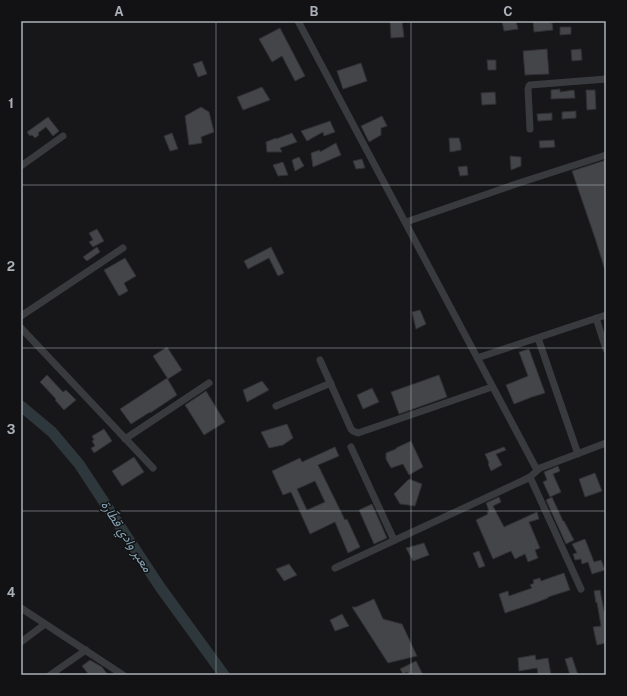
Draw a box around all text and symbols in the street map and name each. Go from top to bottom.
text: A [114,4,124,19]
text: B [310,4,319,19]
text: C [503,4,513,19]
text: 1 [8,96,14,111]
text: 2 [7,259,15,274]
text: 3 [7,422,16,437]
water label: معبر وادي قطّارة [95,498,156,576]
text: 4 [7,585,16,600]

